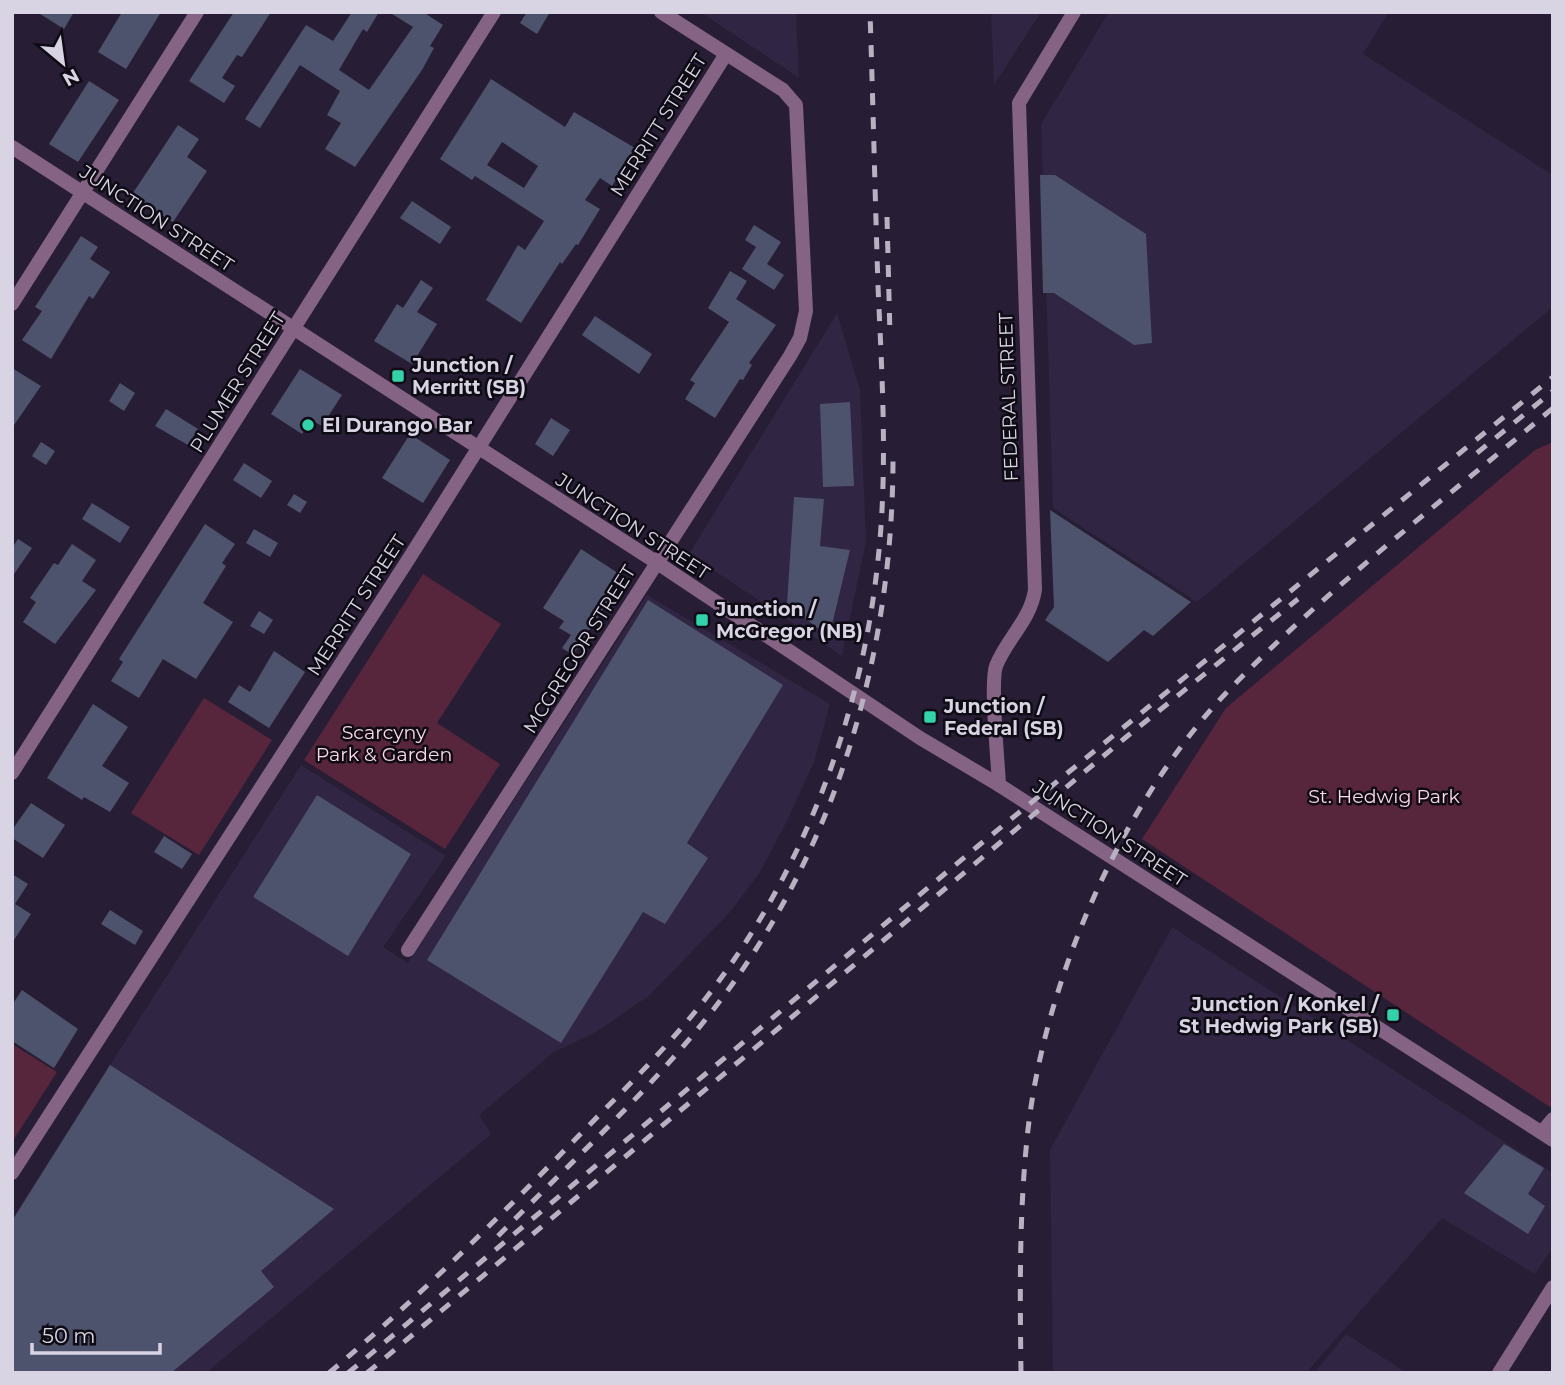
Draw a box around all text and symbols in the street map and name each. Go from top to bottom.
north arrow [28,28,98,98]
street label: MERRITT STREET [605,50,712,201]
text: N [59,64,83,91]
street label: JUNCTION STREET [75,160,238,277]
street label: PLUMER STREET [185,308,290,457]
street label: FEDERAL STREET [994,312,1023,482]
place label: Junction / Merritt (SB) [411,354,526,399]
marker: Junction / Merritt (SB) [390,368,406,384]
place label: El Durango Bar [322,414,473,437]
marker: El Durango Bar [300,417,316,433]
street label: JUNCTION STREET [551,468,714,585]
street label: MERRITT STREET [302,530,411,680]
street label: MCGREGOR STREET [518,561,641,738]
place label: Junction / McGregor (NB) [715,598,863,643]
marker: Junction / McGregor (NB) [694,612,710,628]
place label: Junction / Federal (SB) [943,695,1064,740]
marker: Junction / Federal (SB) [922,709,938,725]
park label: Scarcyny Park & Garden [316,721,452,766]
street label: JUNCTION STREET [1028,775,1191,892]
park label: St. Hedwig Park [1308,785,1460,808]
place label: Junction / Konkel / St Hedwig Park (SB) [1179,993,1381,1038]
marker: Junction / Konkel / St Hedwig Park (SB) [1385,1007,1401,1023]
scale bar [32,1312,159,1356]
text: 50 m [42,1323,96,1348]

